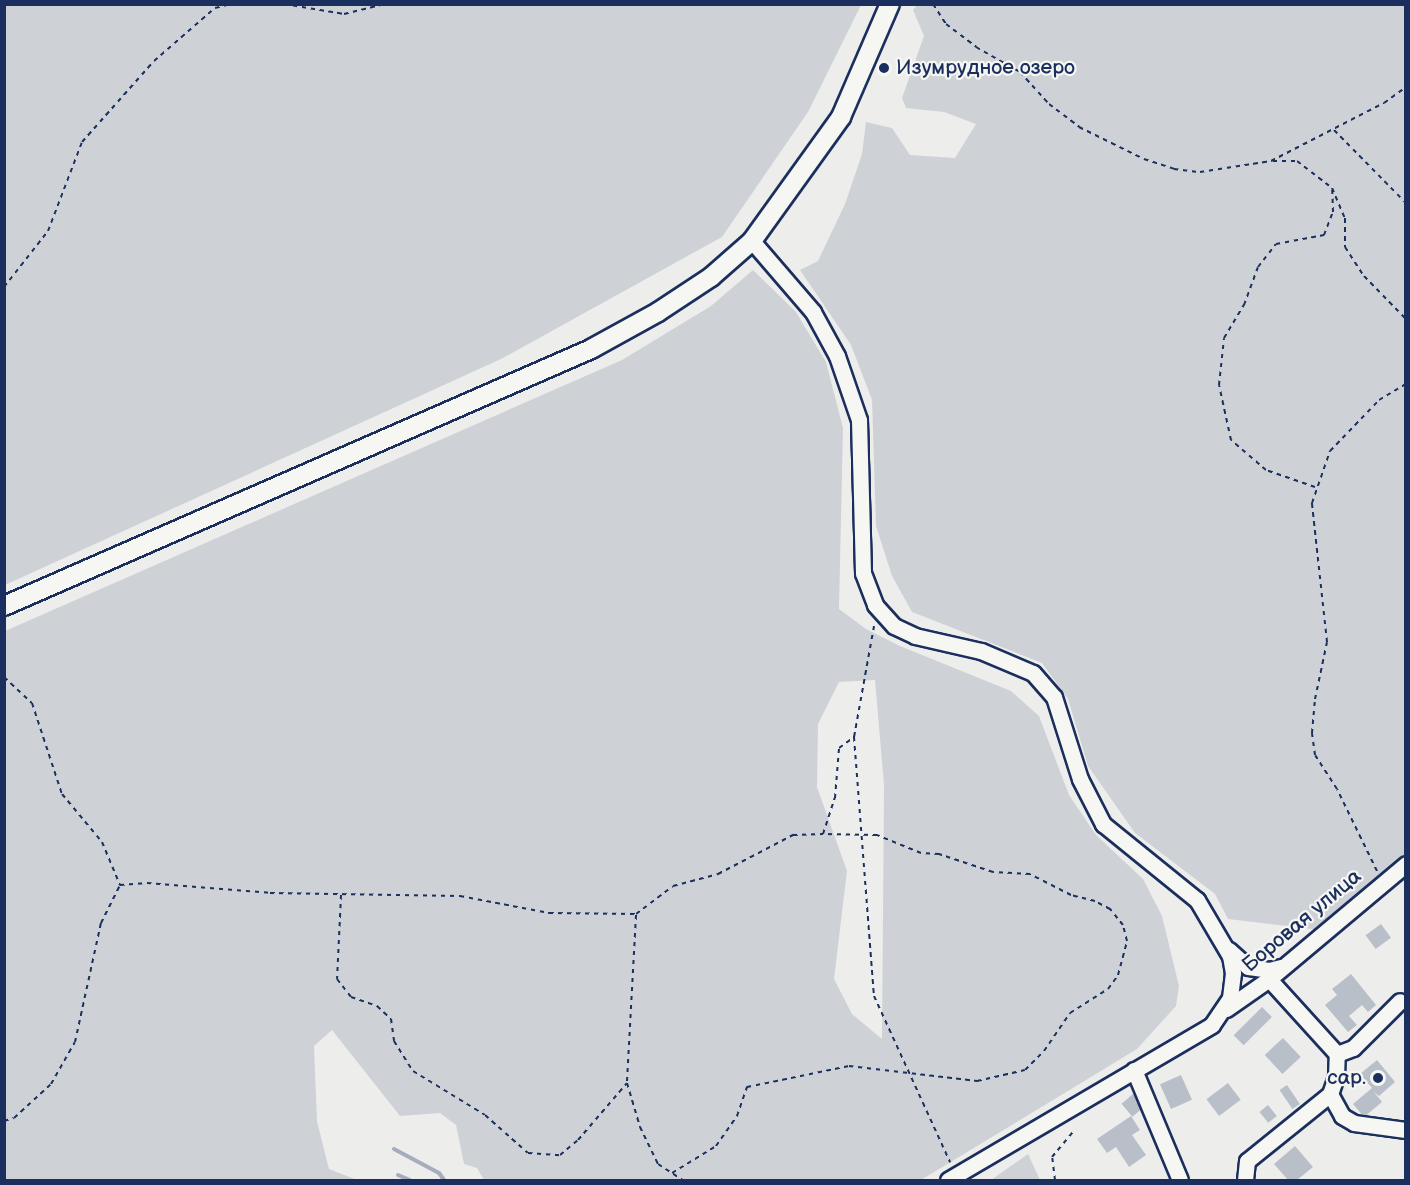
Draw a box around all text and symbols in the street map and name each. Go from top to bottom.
place label: Изумрудное озеро [896,55,1075,81]
marker: Изумрудное озеро [877,61,891,75]
street label: Боровая улица [1238,864,1366,978]
place label: сар. [1327,1065,1366,1091]
marker: сар. [1371,1071,1385,1085]

